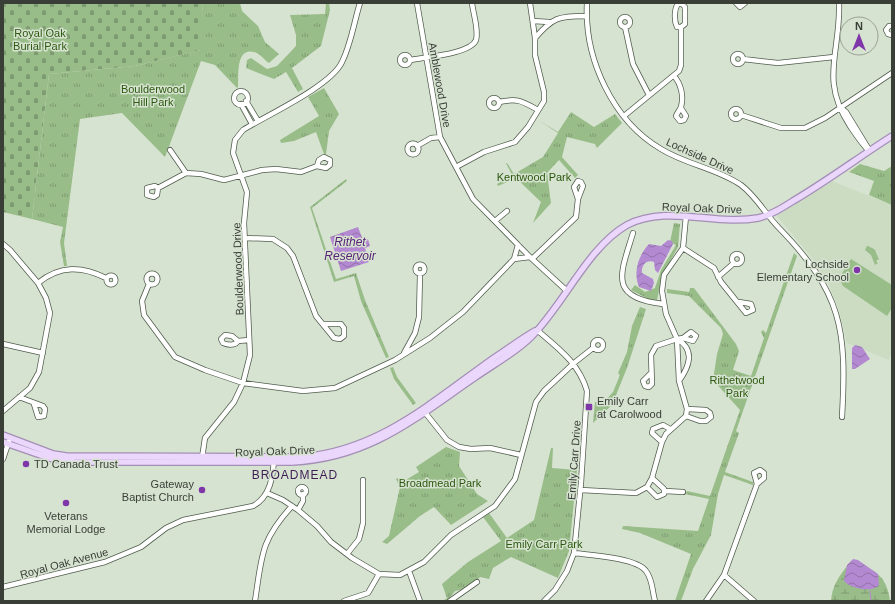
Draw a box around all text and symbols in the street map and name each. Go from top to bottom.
north arrow [839,16,879,56]
text: N [855,20,863,32]
park label: Royal Oak Burial Park [13,27,67,52]
street label: Amblewood Drive [427,42,453,128]
park label: Boulderwood Hill Park [121,83,185,108]
street label: Lochside Drive [664,136,736,176]
park label: Kentwood Park [497,171,572,183]
street label: Royal Oak Drive [662,201,742,215]
street label: Boulderwood Drive [230,222,246,316]
water label: Rithet Reservoir [324,235,377,263]
place label: Lochside Elementary School [757,258,849,283]
marker: Lochside Elementary School [852,265,862,275]
park label: Rithetwood Park [709,374,765,399]
place label: Emily Carr at Carolwood [597,395,662,420]
marker: Emily Carr at Carolwood [584,402,594,412]
street label: Emily Carr Drive [565,420,583,500]
street label: Royal Oak Drive [235,444,315,458]
place label: TD Canada Trust [34,458,118,470]
marker: TD Canada Trust [21,459,31,469]
district label: BROADMEAD [252,468,338,482]
park label: Broadmead Park [399,477,482,489]
place label: Gateway Baptist Church [122,478,194,503]
marker: Gateway Baptist Church [197,485,207,495]
marker: Veterans Memorial Lodge [61,498,71,508]
place label: Veterans Memorial Lodge [27,510,105,535]
park label: Emily Carr Park [505,538,583,550]
street label: Royal Oak Avenue [19,545,109,581]

